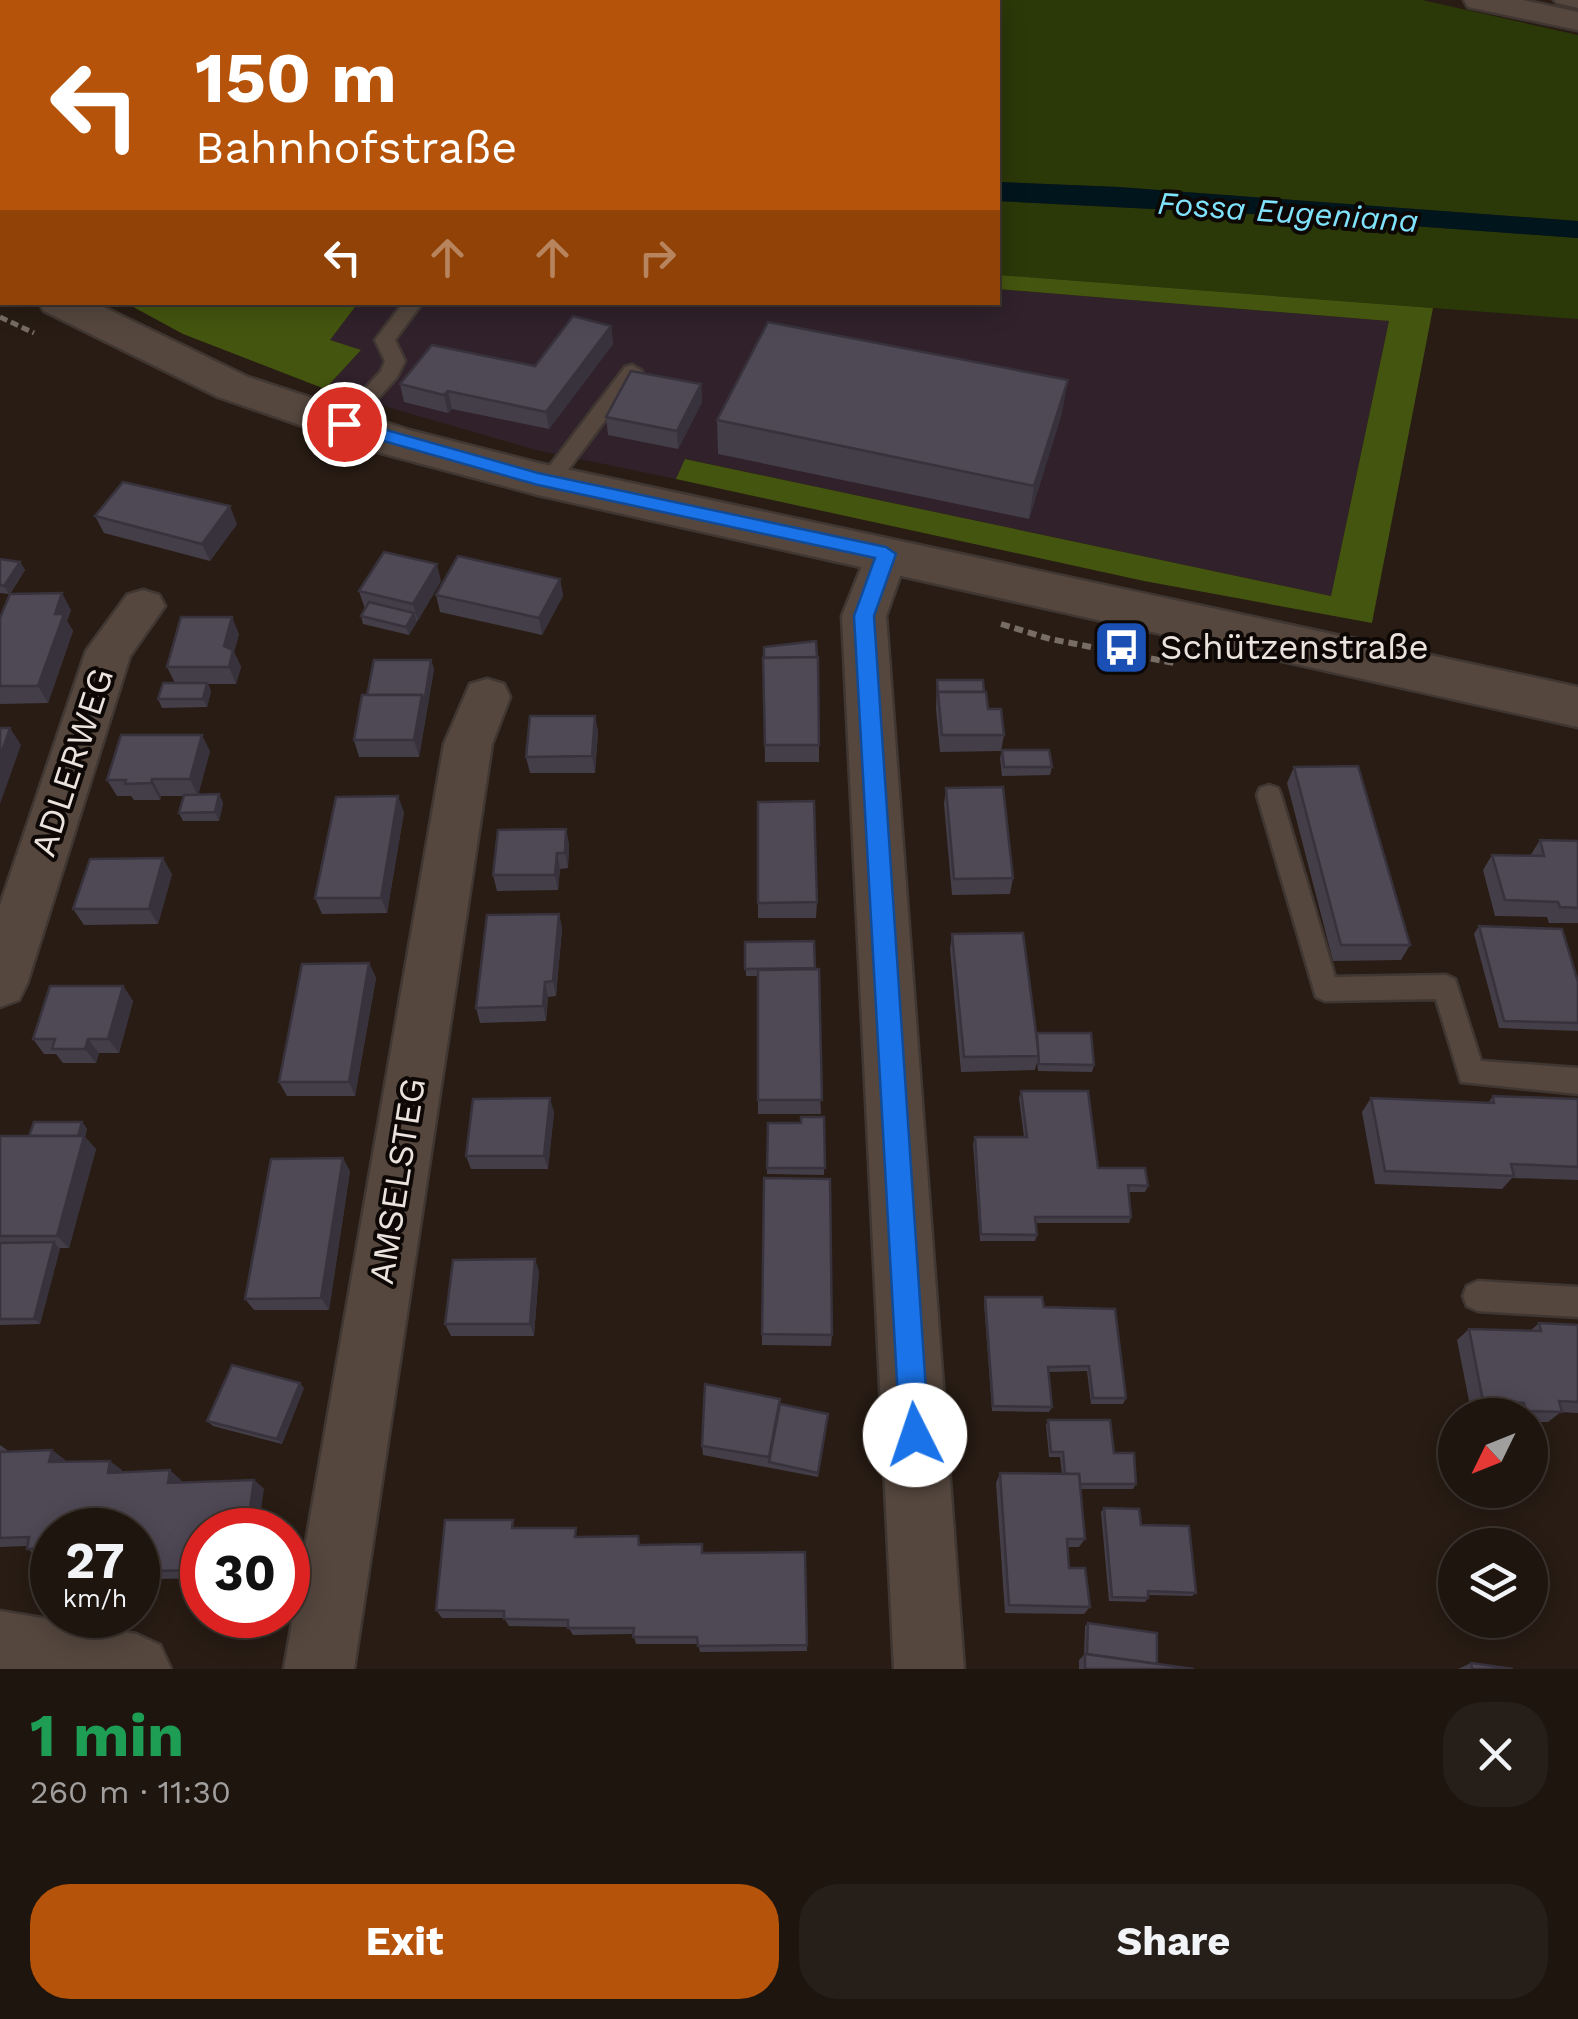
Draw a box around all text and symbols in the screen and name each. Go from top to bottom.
text: 150 m [195,37,397,119]
icon: left [30,40,160,170]
text: Bahnhofstraße [195,121,517,174]
water label: Fossa Eugeniana [1156,184,1420,240]
icon: left [315,230,370,285]
icon: ahead [420,230,475,285]
icon: ahead [525,230,580,285]
icon: right [630,230,685,285]
pin [302,382,387,467]
icon: arrive [317,397,372,452]
bus stop icon: Schützenstraße [1091,617,1151,677]
place label: Schützenstraße [1160,626,1429,668]
street label: ADLERWEG [22,663,122,861]
street label: AMSELSTEG [360,1075,434,1287]
position arrow [863,1383,967,1487]
north arrow [1438,1398,1548,1508]
map controls [1438,1398,1548,1638]
speed limit sign: 30 [180,1508,310,1638]
button: layers [1438,1528,1548,1638]
text: 27 [65,1531,125,1590]
text: km/h [63,1584,127,1613]
text: 1 min [30,1700,184,1771]
button: close [1443,1702,1548,1807]
text: 260 m · 11:30 [30,1773,231,1811]
button: Exit [30,1884,779,1999]
button: Share [799,1884,1548,1999]

